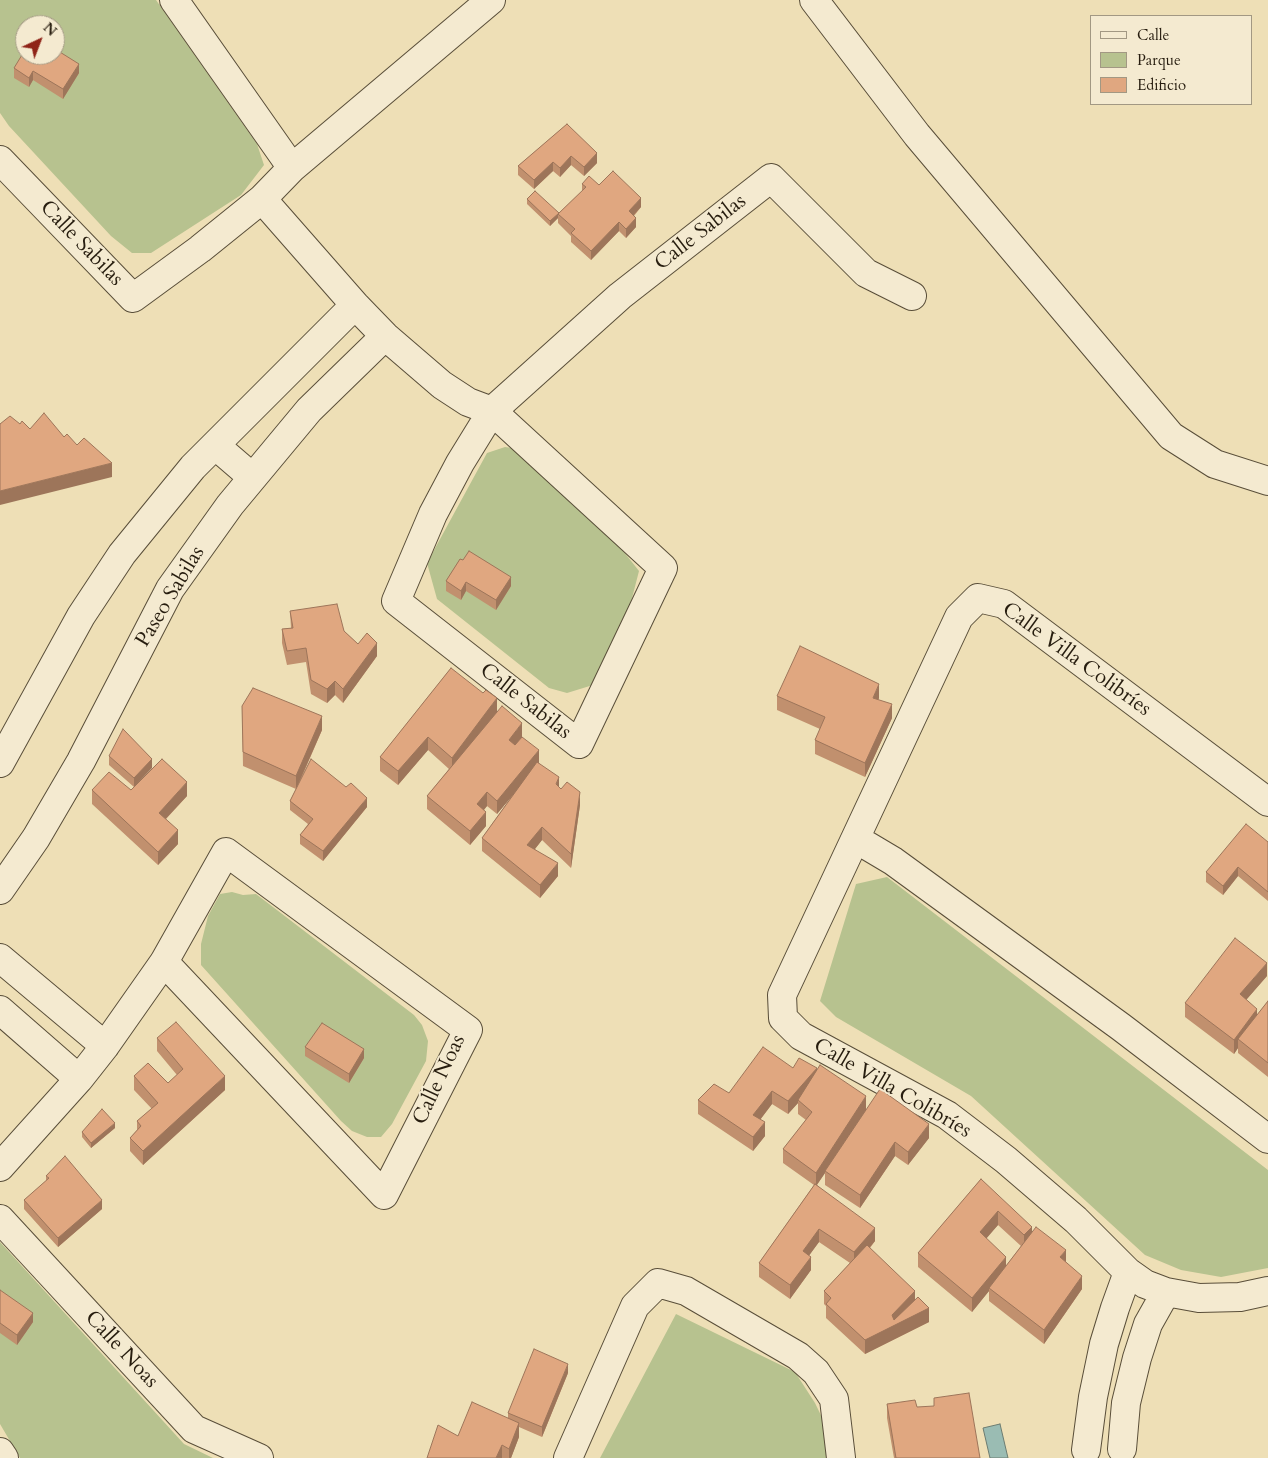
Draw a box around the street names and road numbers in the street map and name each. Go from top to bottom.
street label: Calle Sabilas [650,189,752,277]
street label: Calle Sabilas [34,196,128,292]
street label: Paseo Sabilas [131,542,211,652]
street label: Calle Villa Colibríes [997,598,1155,722]
street label: Calle Sabilas [474,658,576,746]
street label: Calle Noas [408,1031,472,1129]
street label: Calle Villa Colibríes [809,1034,975,1144]
street label: Calle Noas [79,1306,163,1394]

